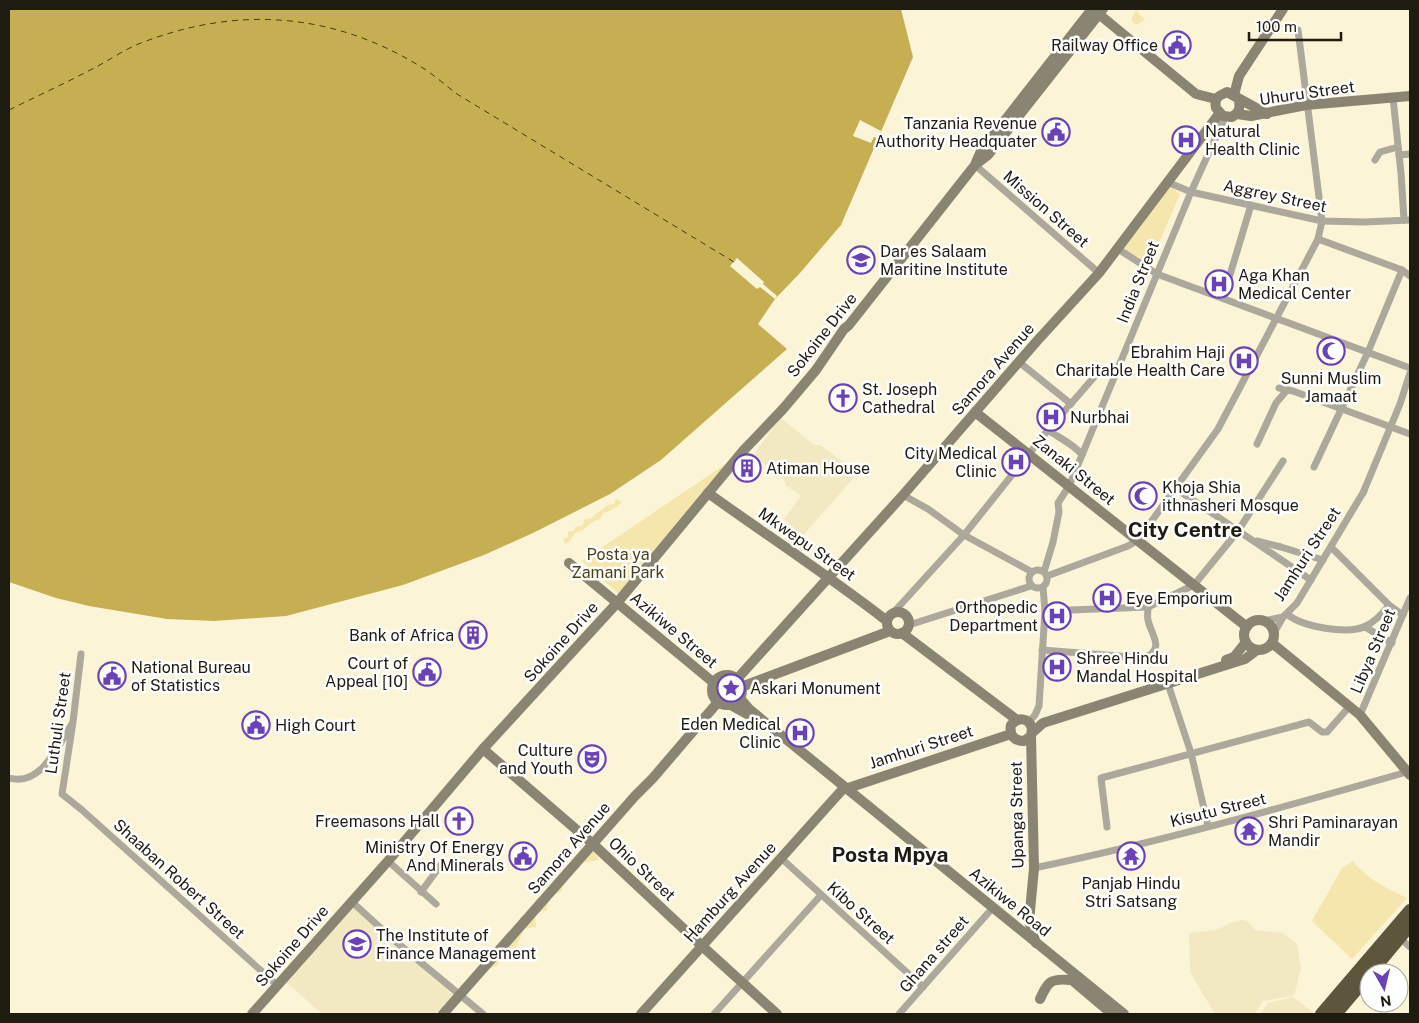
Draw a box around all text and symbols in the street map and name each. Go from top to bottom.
scale bar [1249,10,1342,42]
text: 100 m [1256,18,1297,35]
public building icon: Railway Office [1162,30,1192,60]
place label: Railway Office [1051,36,1158,55]
street label: Uhuru Street [1258,77,1356,109]
place label: Tanzania Revenue Authority Headquater [875,114,1037,151]
public building icon: Tanzania Revenue Authority Headquater [1041,117,1071,147]
place label: Natural Health Clinic [1205,122,1300,159]
hospital icon: Natural Health Clinic [1171,125,1201,155]
street label: Mission Street [999,167,1093,251]
street label: Aggrey Street [1222,176,1328,216]
street label: India Street [1113,238,1163,326]
place label: Dar es Salaam Maritine Institute [880,242,1008,279]
school or university icon: Dar es Salaam Maritine Institute [846,245,876,275]
place label: Aga Khan Medical Center [1238,266,1351,303]
hospital icon: Aga Khan Medical Center [1204,269,1234,299]
street label: Sokoine Drive [783,289,861,381]
street label: Samora Avenue [948,319,1038,419]
mosque icon: Sunni Muslim Jamaat [1316,336,1346,366]
place label: Ebrahim Haji Charitable Health Care [1055,343,1225,380]
hospital icon: Ebrahim Haji Charitable Health Care [1229,346,1259,376]
place label: Sunni Muslim Jamaat [1281,369,1381,406]
place label: St. Joseph Cathedral [862,380,937,417]
church icon: St. Joseph Cathedral [828,383,858,413]
hospital icon: Nurbhai [1036,402,1066,432]
place label: Nurbhai [1070,408,1129,427]
street label: Zanaki Street [1029,431,1119,509]
place label: City Medical Clinic [904,444,997,481]
hospital icon: City Medical Clinic [1001,447,1031,477]
building icon: Atiman House [732,453,762,483]
place label: Atiman House [766,459,870,478]
place label: Khoja Shia ithnasheri Mosque [1162,478,1299,515]
mosque icon: Khoja Shia ithnasheri Mosque [1128,481,1158,511]
street label: Mkwepu Street [755,503,859,585]
street label: Jamhuri Street [1270,503,1344,605]
district label: City Centre [1128,517,1242,542]
park label: Posta ya Zamani Park [572,545,665,582]
hospital icon: Eye Emporium [1092,583,1122,613]
street label: Azikiwe Street [627,588,721,672]
place label: Eye Emporium [1126,589,1233,608]
street label: Sokoine Drive [520,598,602,686]
place label: Orthopedic Department [949,598,1038,635]
hospital icon: Orthopedic Department [1042,601,1072,631]
street label: Libya Street [1347,606,1399,696]
building icon: Bank of Africa [458,620,488,650]
place label: Bank of Africa [349,626,454,645]
place label: Shree Hindu Mandal Hospital [1076,649,1198,686]
hospital icon: Shree Hindu Mandal Hospital [1042,652,1072,682]
place label: Court of Appeal [10] [325,654,408,691]
public building icon: Court of Appeal [10] [412,657,442,687]
place label: National Bureau of Statistics [131,658,251,695]
public building icon: National Bureau of Statistics [97,661,127,691]
street label: Luthuli Street [41,671,75,775]
place icon: Askari Monument [716,673,746,703]
place label: Askari Monument [750,679,881,698]
public building icon: High Court [241,710,271,740]
place label: Eden Medical Clinic [680,715,781,752]
place label: High Court [275,716,356,735]
hospital icon: Eden Medical Clinic [785,718,815,748]
street label: Jamhuri Street [867,721,975,773]
place label: Culture and Youth [499,741,573,778]
theatre icon: Culture and Youth [577,744,607,774]
street label: Upanga Street [1007,761,1027,869]
street label: Kisutu Street [1168,789,1268,831]
street label: Samora Avenue [524,798,614,898]
church icon: Freemasons Hall [444,806,474,836]
place label: Freemasons Hall [315,812,440,831]
place label: Shri Paminarayan Mandir [1268,813,1398,850]
street label: Shaaban Robert Street [109,815,249,943]
temple icon: Shri Paminarayan Mandir [1234,816,1264,846]
street label: Ohio Street [605,833,679,905]
place label: Ministry Of Energy And Minerals [365,838,504,875]
street label: Hamburg Avenue [680,838,780,946]
public building icon: Ministry Of Energy And Minerals [508,841,538,871]
temple icon: Panjab Hindu Stri Satsang [1116,841,1146,871]
district label: Posta Mpya [832,842,948,867]
street label: Azikiwe Road [965,863,1055,941]
place label: Panjab Hindu Stri Satsang [1082,874,1180,911]
street label: Kibo Street [823,878,899,948]
street label: Sokoine Drive [251,901,333,991]
street label: Ghana street [895,912,973,996]
place label: The Institute of Finance Management [376,926,536,963]
school or university icon: The Institute of Finance Management [342,929,372,959]
north arrow [1359,963,1409,1013]
text: N [1379,992,1392,1010]

